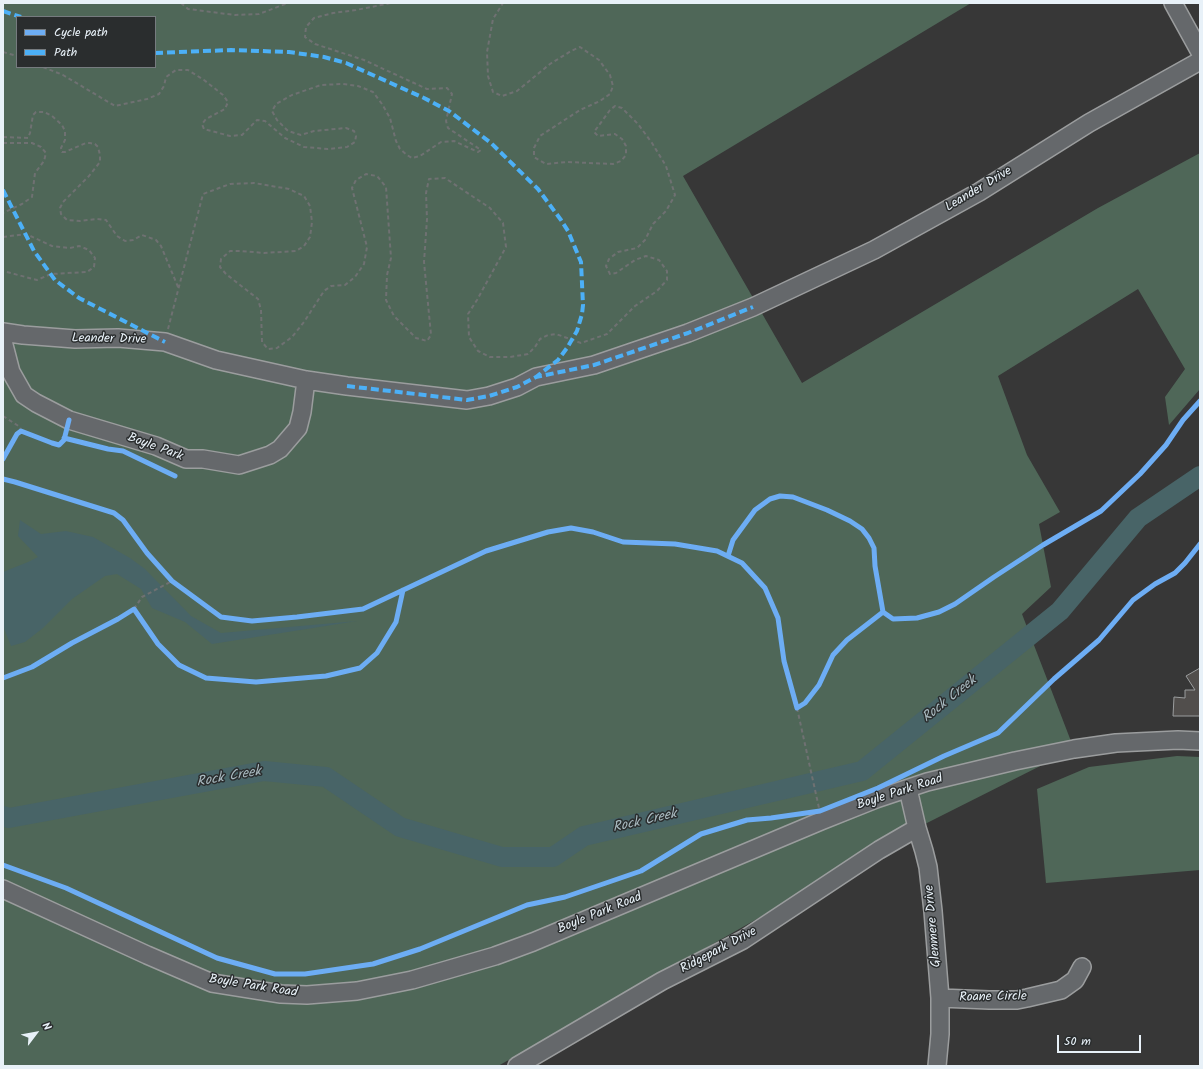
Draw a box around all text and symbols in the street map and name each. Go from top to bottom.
legend [16,16,156,68]
text: Cycle path [54,23,108,42]
text: Path [54,43,77,62]
street label: Leander Drive [943,164,1015,216]
street label: Leander Drive [71,332,147,348]
street label: Boyle Park [125,431,185,465]
water label: Rock Creek [919,673,981,727]
water label: Rock Creek [195,764,263,792]
street label: Boyle Park Road [855,772,945,814]
water label: Rock Creek [611,806,679,838]
street label: Glenmere Drive [923,884,945,968]
street label: Boyle Park Road [556,890,644,938]
street label: Ridgepark Drive [678,924,760,978]
street label: Boyle Park Road [208,972,298,1002]
street label: Roane Circle [959,990,1027,1006]
north arrow [16,1013,56,1053]
text: N [37,1019,56,1034]
scale bar [1059,1027,1143,1053]
text: 50 m [1064,1032,1091,1051]

